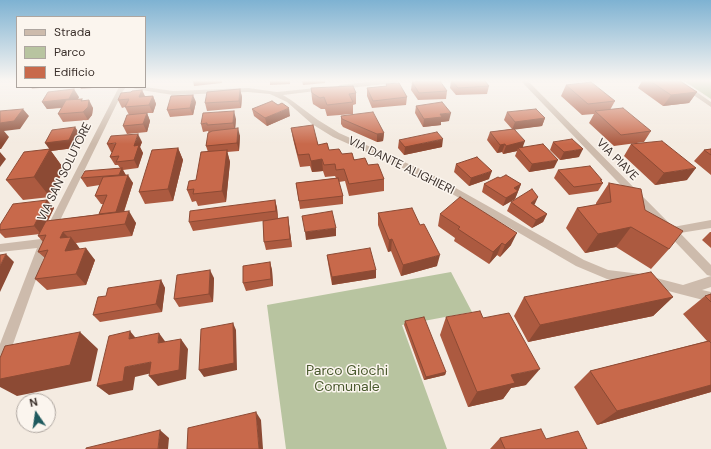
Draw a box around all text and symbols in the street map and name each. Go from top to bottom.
legend [16,16,146,88]
text: Strada [54,24,91,40]
text: Parco [54,44,85,60]
text: Edificio [54,64,95,80]
street label: VIA SAN SOLUTORE [35,120,95,224]
street label: VIA DANTE ALIGHIERI [345,134,457,198]
street label: VIA PIAVE [593,136,641,184]
park label: Parco Giochi Comunale [306,363,388,396]
north arrow [16,393,56,433]
text: N [28,395,39,410]

